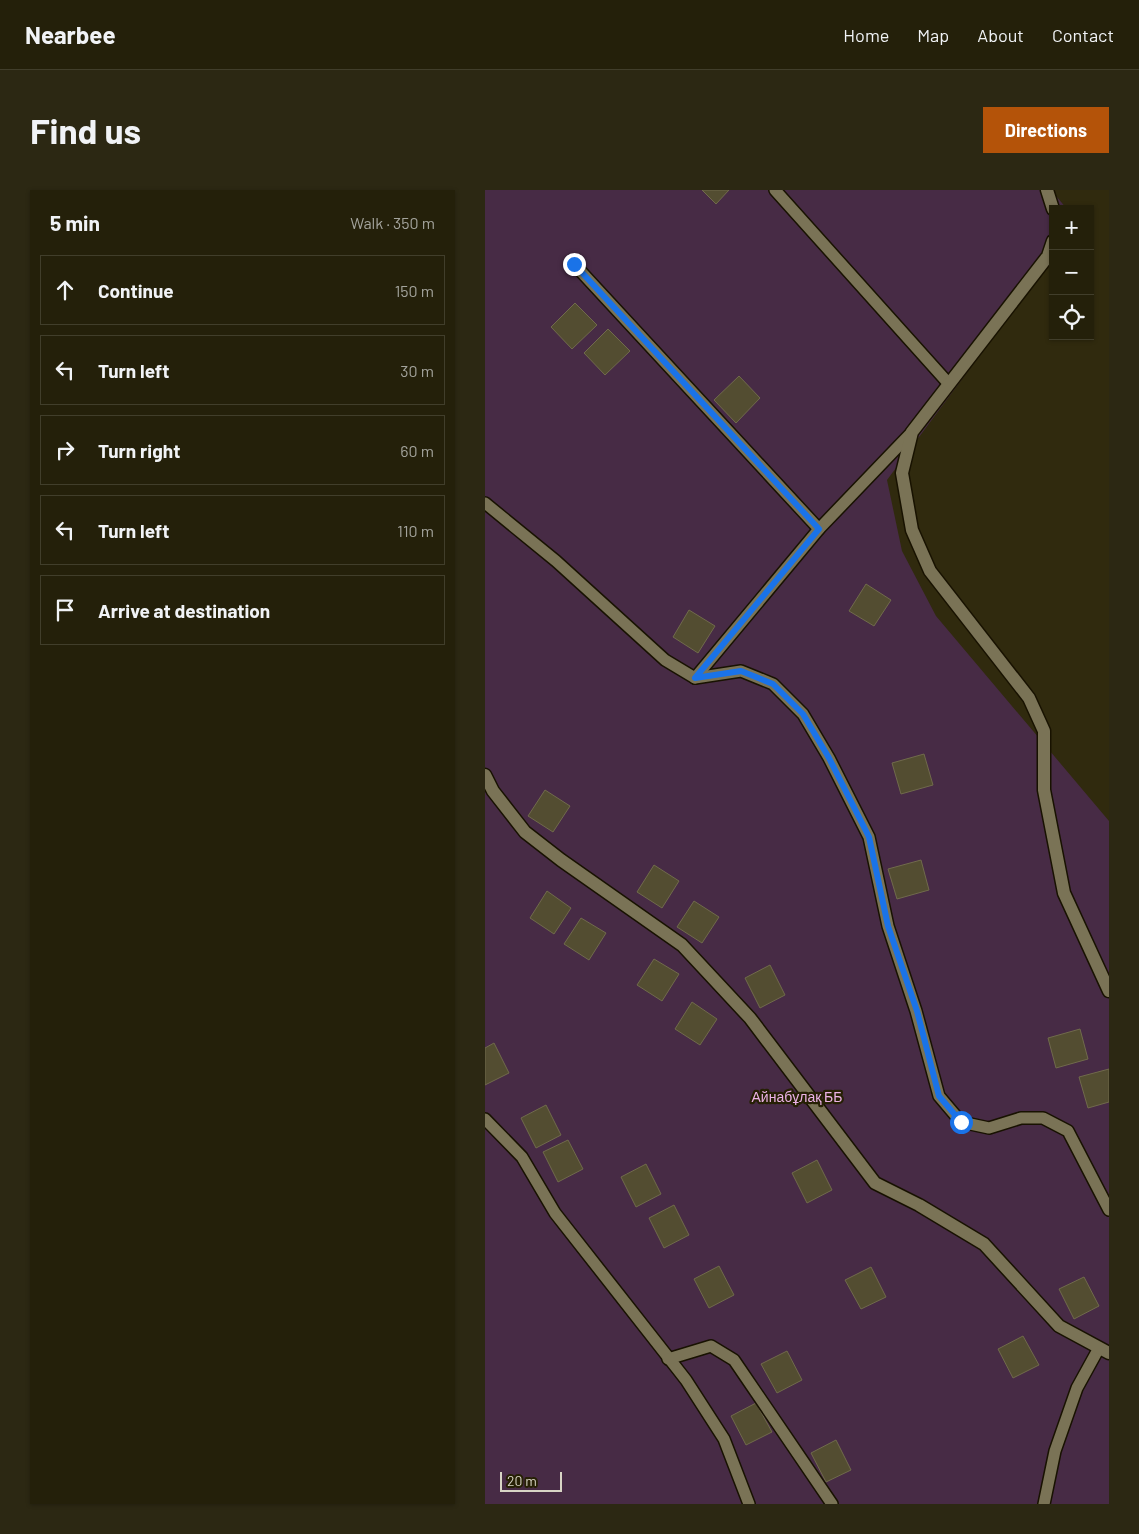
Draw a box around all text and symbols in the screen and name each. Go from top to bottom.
text: Nearbee [25,20,116,49]
text: Home [843,24,889,46]
text: Map [917,24,949,46]
text: About [977,24,1024,46]
text: Contact [1052,24,1114,46]
button: Directions [983,107,1109,153]
text: Find us [30,109,141,151]
map controls [1049,205,1094,340]
button: + [1049,205,1094,250]
text: 5 min [50,210,100,235]
text: Walk · 350 m [350,213,435,232]
button: − [1049,250,1094,295]
route end [563,253,586,276]
icon: ahead [51,276,79,304]
text: Continue [98,279,174,302]
text: 150 m [395,281,434,300]
button: locate [1049,295,1094,340]
icon: left [51,356,79,384]
text: Turn left [98,359,169,382]
text: 30 m [400,361,434,380]
icon: right [51,436,79,464]
text: Turn right [98,439,180,462]
text: 60 m [400,441,434,460]
icon: left [51,516,79,544]
text: Turn left [98,519,169,542]
text: 110 m [397,521,434,540]
icon: arrive [51,596,79,624]
text: Arrive at destination [98,599,270,622]
park label: Айнабұлақ ББ [752,1088,842,1105]
route start [950,1111,973,1134]
scale bar [500,1469,563,1492]
text: 20 m [507,1472,537,1489]

